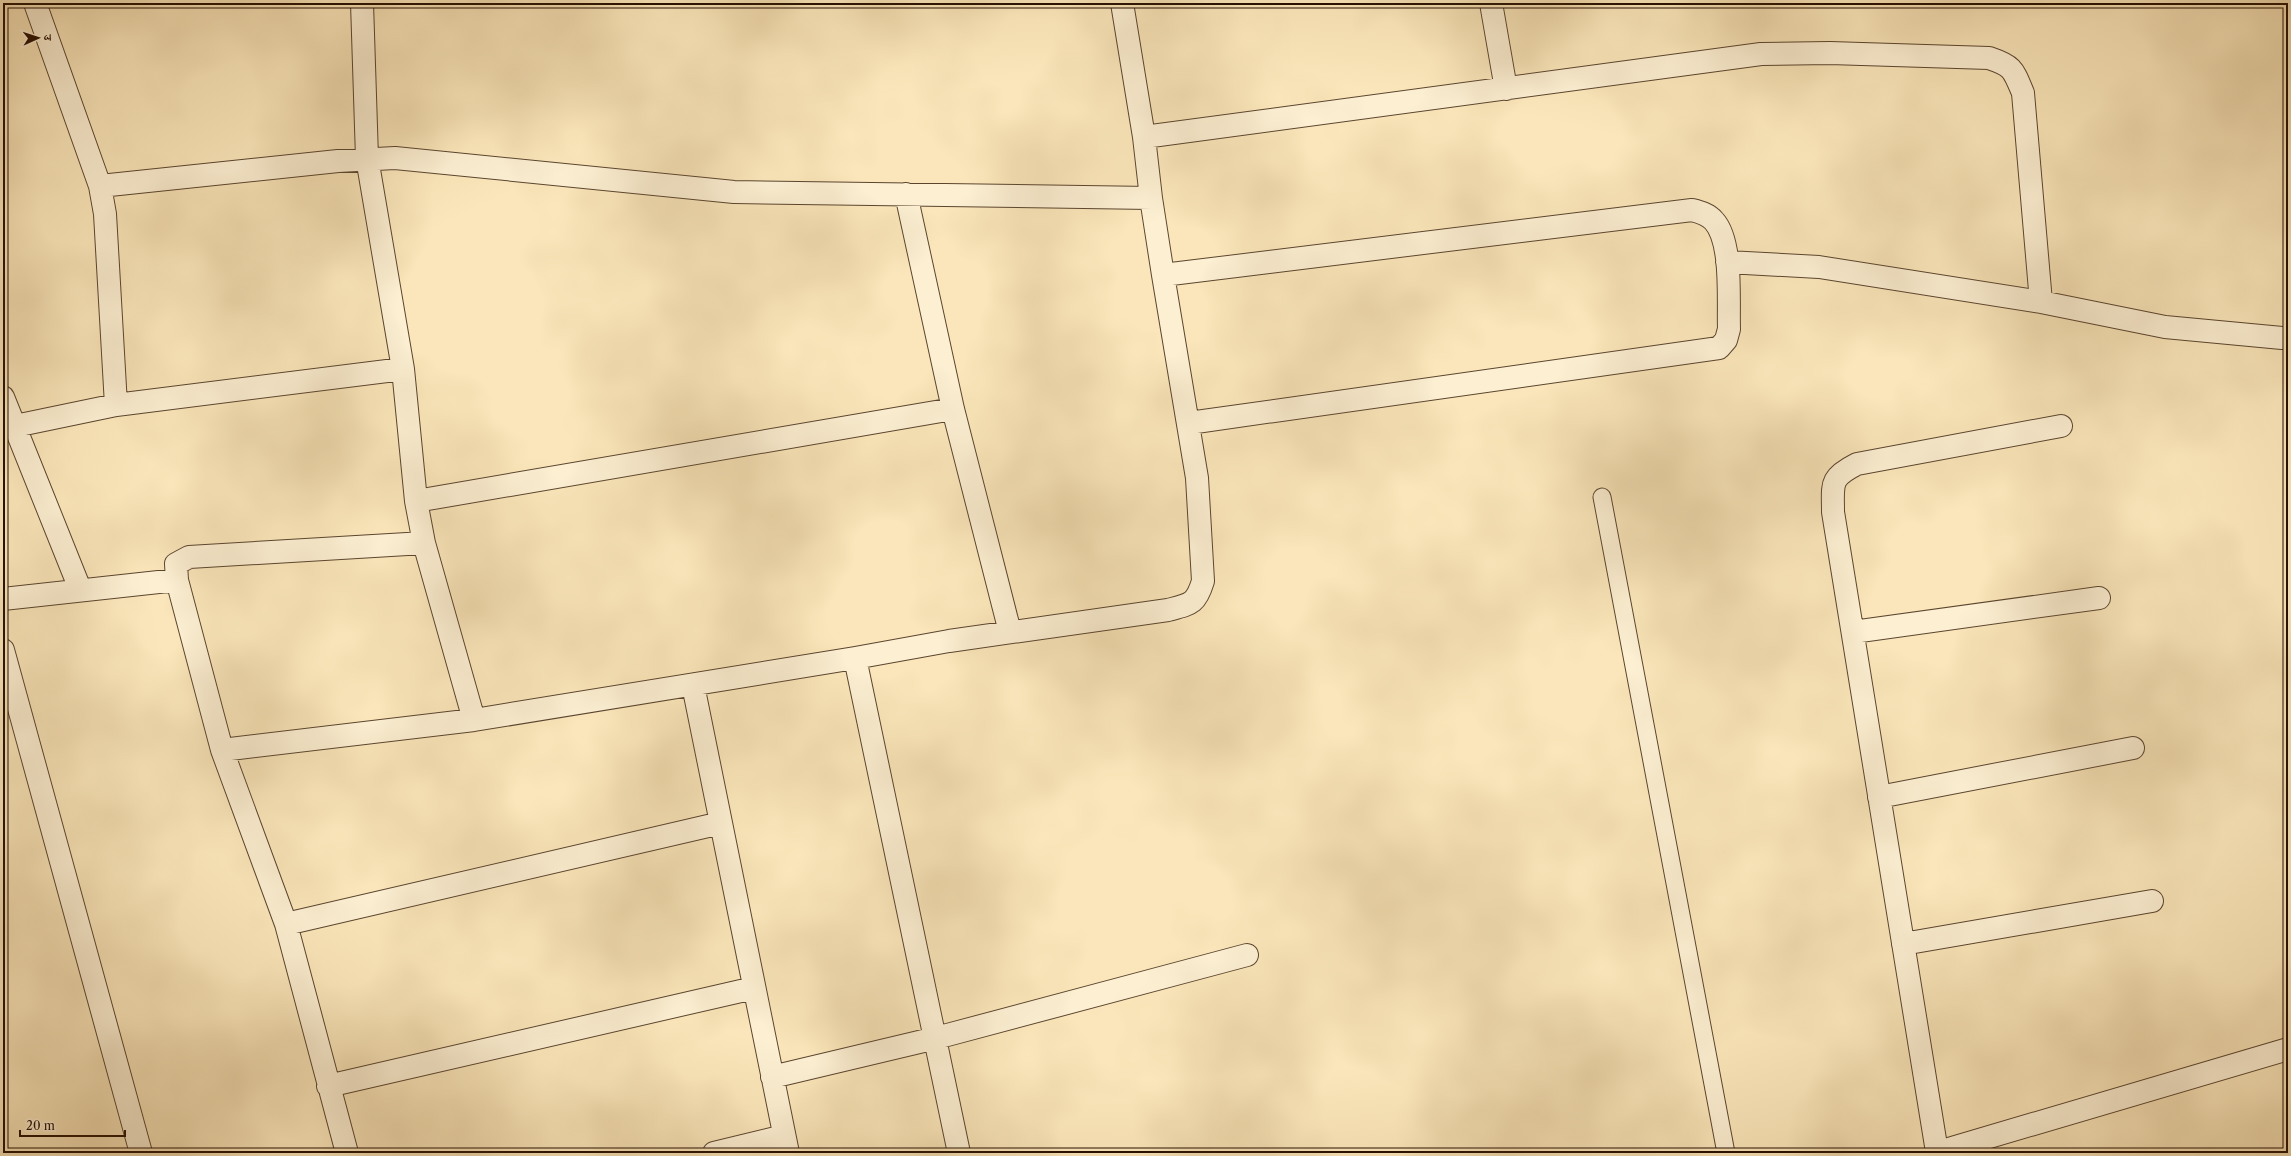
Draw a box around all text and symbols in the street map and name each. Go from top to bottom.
north arrow [18,18,58,58]
text: उ [41,33,55,42]
scale bar [20,1112,125,1138]
text: 20 m [26,1118,55,1133]

